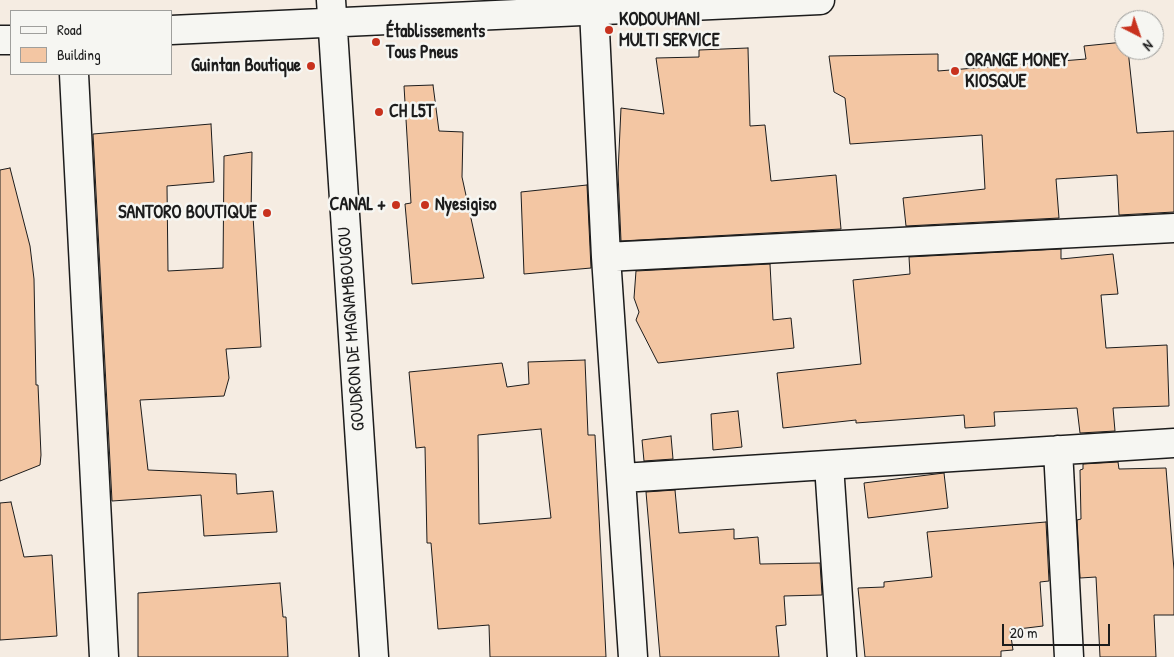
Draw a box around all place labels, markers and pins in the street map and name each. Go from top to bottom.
place label: KODOUMANI MULTI SERVICE [619,9,720,52]
place label: Établissements Tous Pneus [386,21,485,64]
marker: KODOUMANI MULTI SERVICE [603,24,615,36]
marker: Établissements Tous Pneus [370,36,382,48]
place label: ORANGE MONEY KIOSQUE [965,50,1068,92]
place label: Guintan Boutique [191,55,301,77]
marker: Guintan Boutique [305,60,317,72]
marker: ORANGE MONEY KIOSQUE [949,65,961,77]
place label: CH L5T [389,101,434,123]
marker: CH L5T [373,106,385,118]
place label: CANAL + [330,194,386,216]
place label: Nyesigiso [435,194,497,216]
marker: CANAL + [390,199,402,211]
marker: Nyesigiso [419,199,431,211]
place label: SANTORO BOUTIQUE [118,202,257,224]
marker: SANTORO BOUTIQUE [261,207,273,219]

